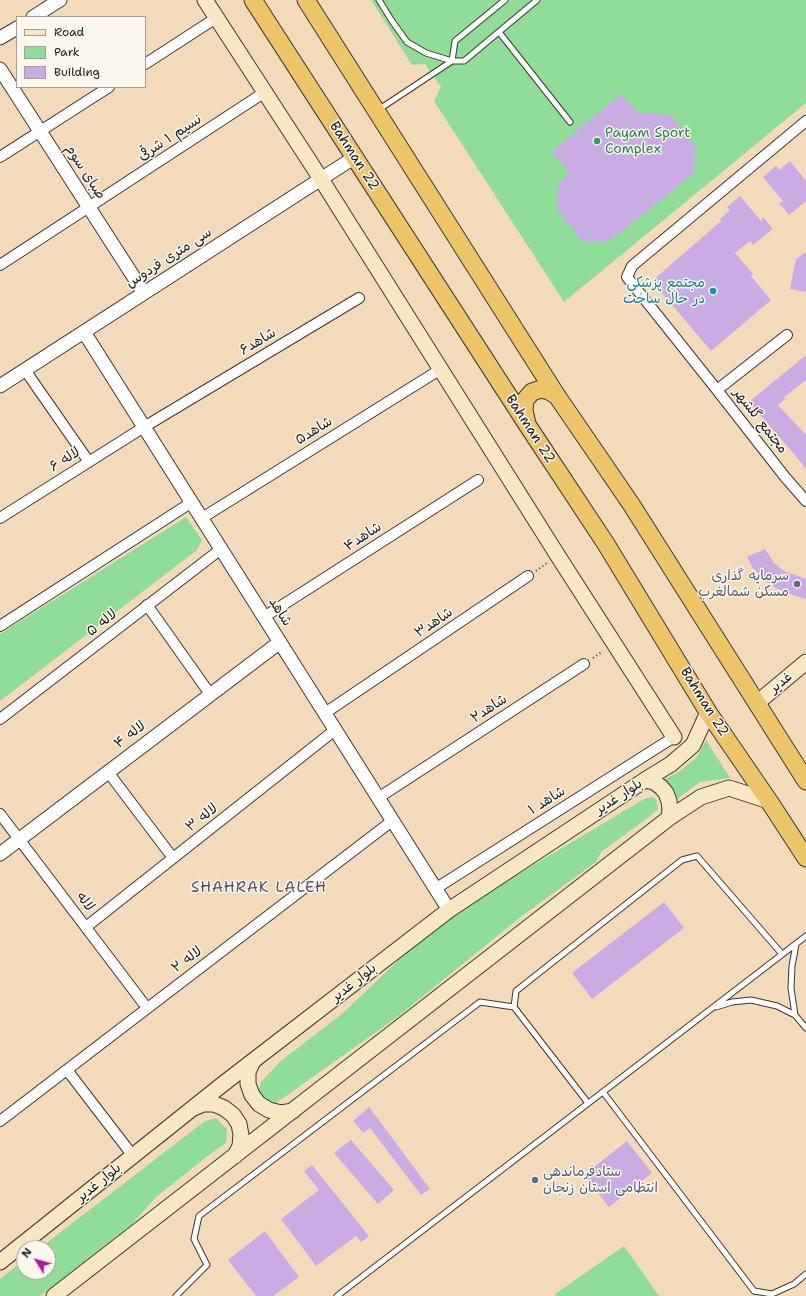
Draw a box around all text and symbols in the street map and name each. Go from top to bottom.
legend [16,16,146,88]
text: Road [54,24,84,40]
text: Park [54,44,80,60]
text: Building [54,64,100,80]
street label: نسیم ۱ شرقی [135,111,205,165]
street label: Bahman 22 [326,119,382,193]
place label: Payam Sport Complex [605,125,690,158]
marker: Payam Sport Complex [592,136,602,146]
street label: صبای سوم [61,141,109,203]
street label: سی متری فردوس [123,224,215,292]
place label: مجتمع پزشکی در حال ساخت [623,275,705,308]
marker: مجتمع پزشکی در حال ساخت [708,286,718,296]
street label: شاهد۶ [237,325,279,359]
street label: مجتمع گلشهر [729,385,791,457]
street label: Bahman 22 [502,392,558,466]
street label: شاهد۵ [292,413,336,449]
street label: لاله ۶ [47,444,83,476]
street label: شاهد۴ [341,519,385,555]
place label: سرمایه گذاری مسکن شمالغرب [698,568,789,600]
marker: سرمایه گذاری مسکن شمالغرب [792,579,802,589]
street label: شاهد [265,595,295,629]
street label: شاهد۳ [412,604,456,642]
street label: لاله ۵ [83,606,121,640]
street label: Bahman 22 [676,664,732,740]
street label: غدیر [766,669,796,697]
street label: شاهد۲ [468,691,510,727]
street label: لاله ۴ [111,718,149,752]
street label: بلوار غدیر [592,776,646,818]
street label: شاهد ۱ [525,783,569,819]
street label: لاله ۳ [183,800,221,836]
district label: SHAHRAK LALEH [191,879,327,897]
street label: لاله [72,889,98,915]
street label: لاله ۲ [168,943,206,977]
street label: بلوار غدیر [328,960,380,1006]
street label: بلوار غدیر [73,1160,125,1206]
place label: ستادفرماندهی انتظامی استان زنجان [543,1164,658,1196]
marker: ستادفرماندهی انتظامی استان زنجان [530,1175,540,1185]
north arrow [16,1240,56,1280]
text: N [18,1245,35,1261]

